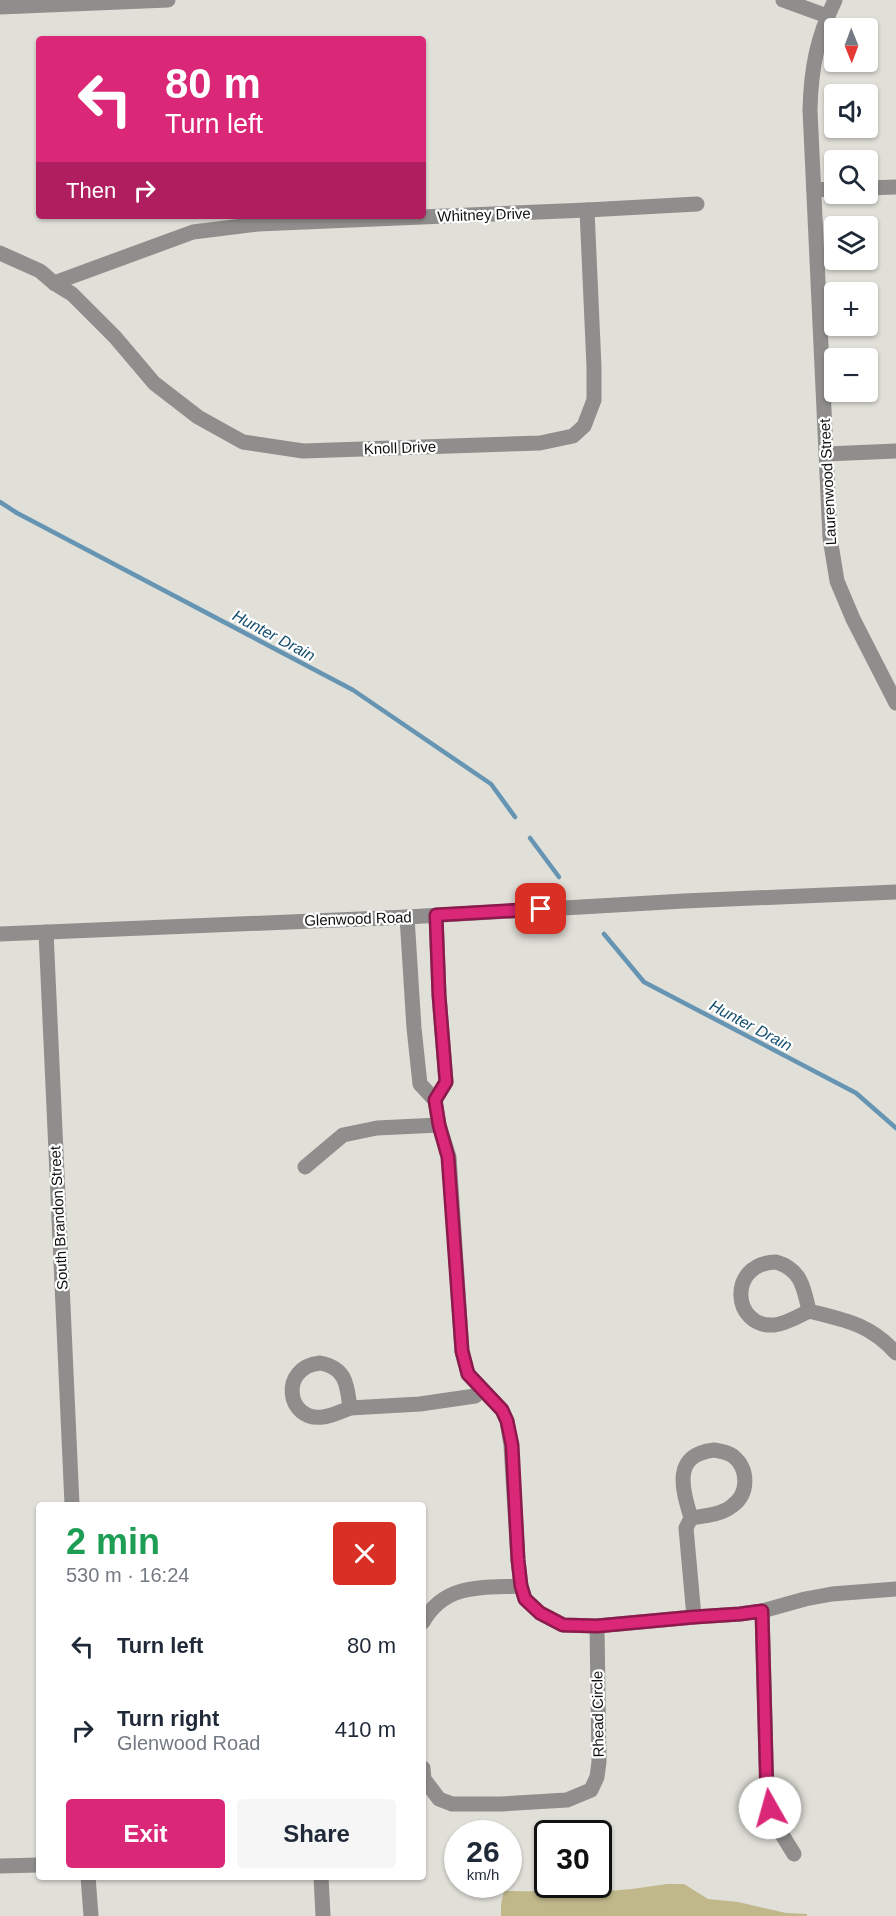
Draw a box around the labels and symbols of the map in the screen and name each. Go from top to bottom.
north arrow [824,18,878,72]
street label: Whitney Drive [437,204,531,225]
street label: Laurenwood Street [816,417,839,546]
street label: Knoll Drive [363,438,437,457]
water label: Hunter Drain [230,607,318,664]
pin [515,883,566,934]
street label: Glenwood Road [304,908,412,929]
water label: Hunter Drain [707,997,795,1054]
street label: South Brandon Street [46,1145,71,1291]
street label: Rhead Circle [588,1671,607,1758]
position arrow [738,1776,802,1840]
speed limit sign: 30 [534,1820,612,1898]

